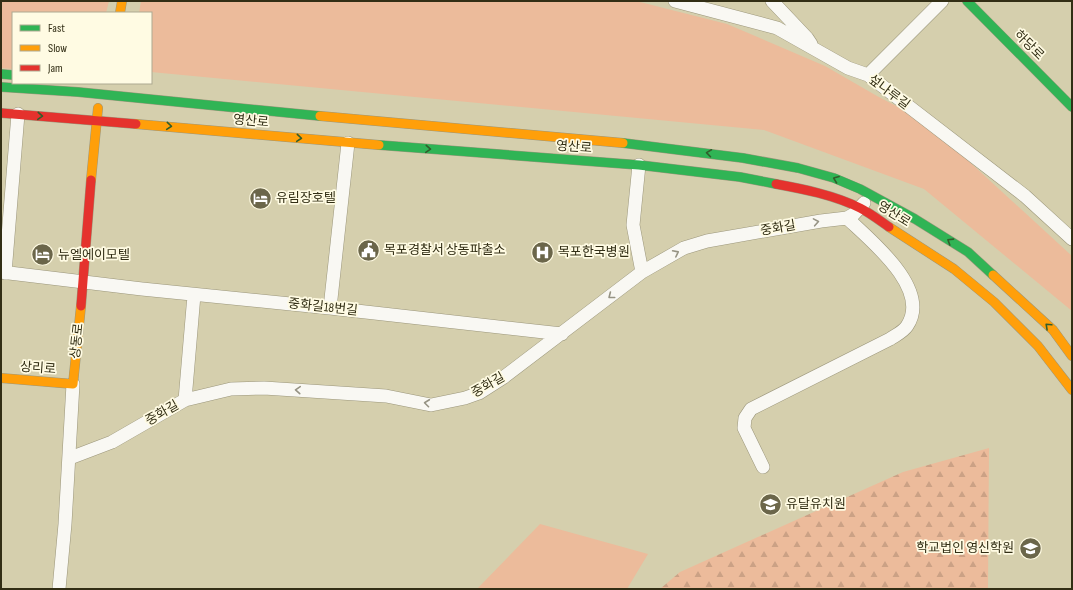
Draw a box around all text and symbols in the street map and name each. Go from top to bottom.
legend [12,12,152,84]
text: Fast [48,21,65,36]
street label: 하당로 [1011,27,1047,63]
text: Slow [48,41,67,56]
text: Jam [47,61,63,76]
street label: 섶나루길 [865,71,913,113]
one-way arrow [37,111,43,120]
street label: 영산로 [232,111,270,131]
one-way arrow [166,122,172,131]
one-way arrow [296,134,302,143]
street label: 영산로 [556,138,592,156]
one-way arrow [425,145,431,154]
one-way arrow [706,149,712,158]
one-way arrow [832,176,839,184]
hotel icon: 유림장호텔 [248,185,274,211]
place label: 유림장호텔 [276,190,336,206]
street label: 영산로 [875,198,913,230]
street label: 중화길 [759,217,797,239]
one-way arrow [813,218,819,227]
public building icon: 목포경찰서 상동파출소 [356,237,382,263]
one-way arrow [947,238,954,245]
hospital icon: 목포한국병원 [530,239,556,265]
hotel icon: 뉴엘에이모텔 [30,242,56,268]
place label: 목포경찰서 상동파출소 [384,242,506,258]
place label: 목포한국병원 [558,244,630,260]
place label: 뉴엘에이모텔 [58,247,130,263]
one-way arrow [671,250,679,257]
one-way arrow [608,291,615,299]
street label: 중화길18번길 [287,295,359,319]
street label: 상동로 [67,322,87,360]
one-way arrow [1045,323,1053,331]
street label: 상리로 [20,359,56,377]
street label: 중화길 [468,369,508,401]
one-way arrow [295,386,301,395]
street label: 중화길 [142,397,182,429]
one-way arrow [424,399,430,408]
school or university icon: 유달유치원 [757,491,783,517]
place label: 유달유치원 [786,496,846,512]
school or university icon: 학교법인 영신학원 [1017,535,1043,561]
place label: 학교법인 영신학원 [916,540,1014,556]

